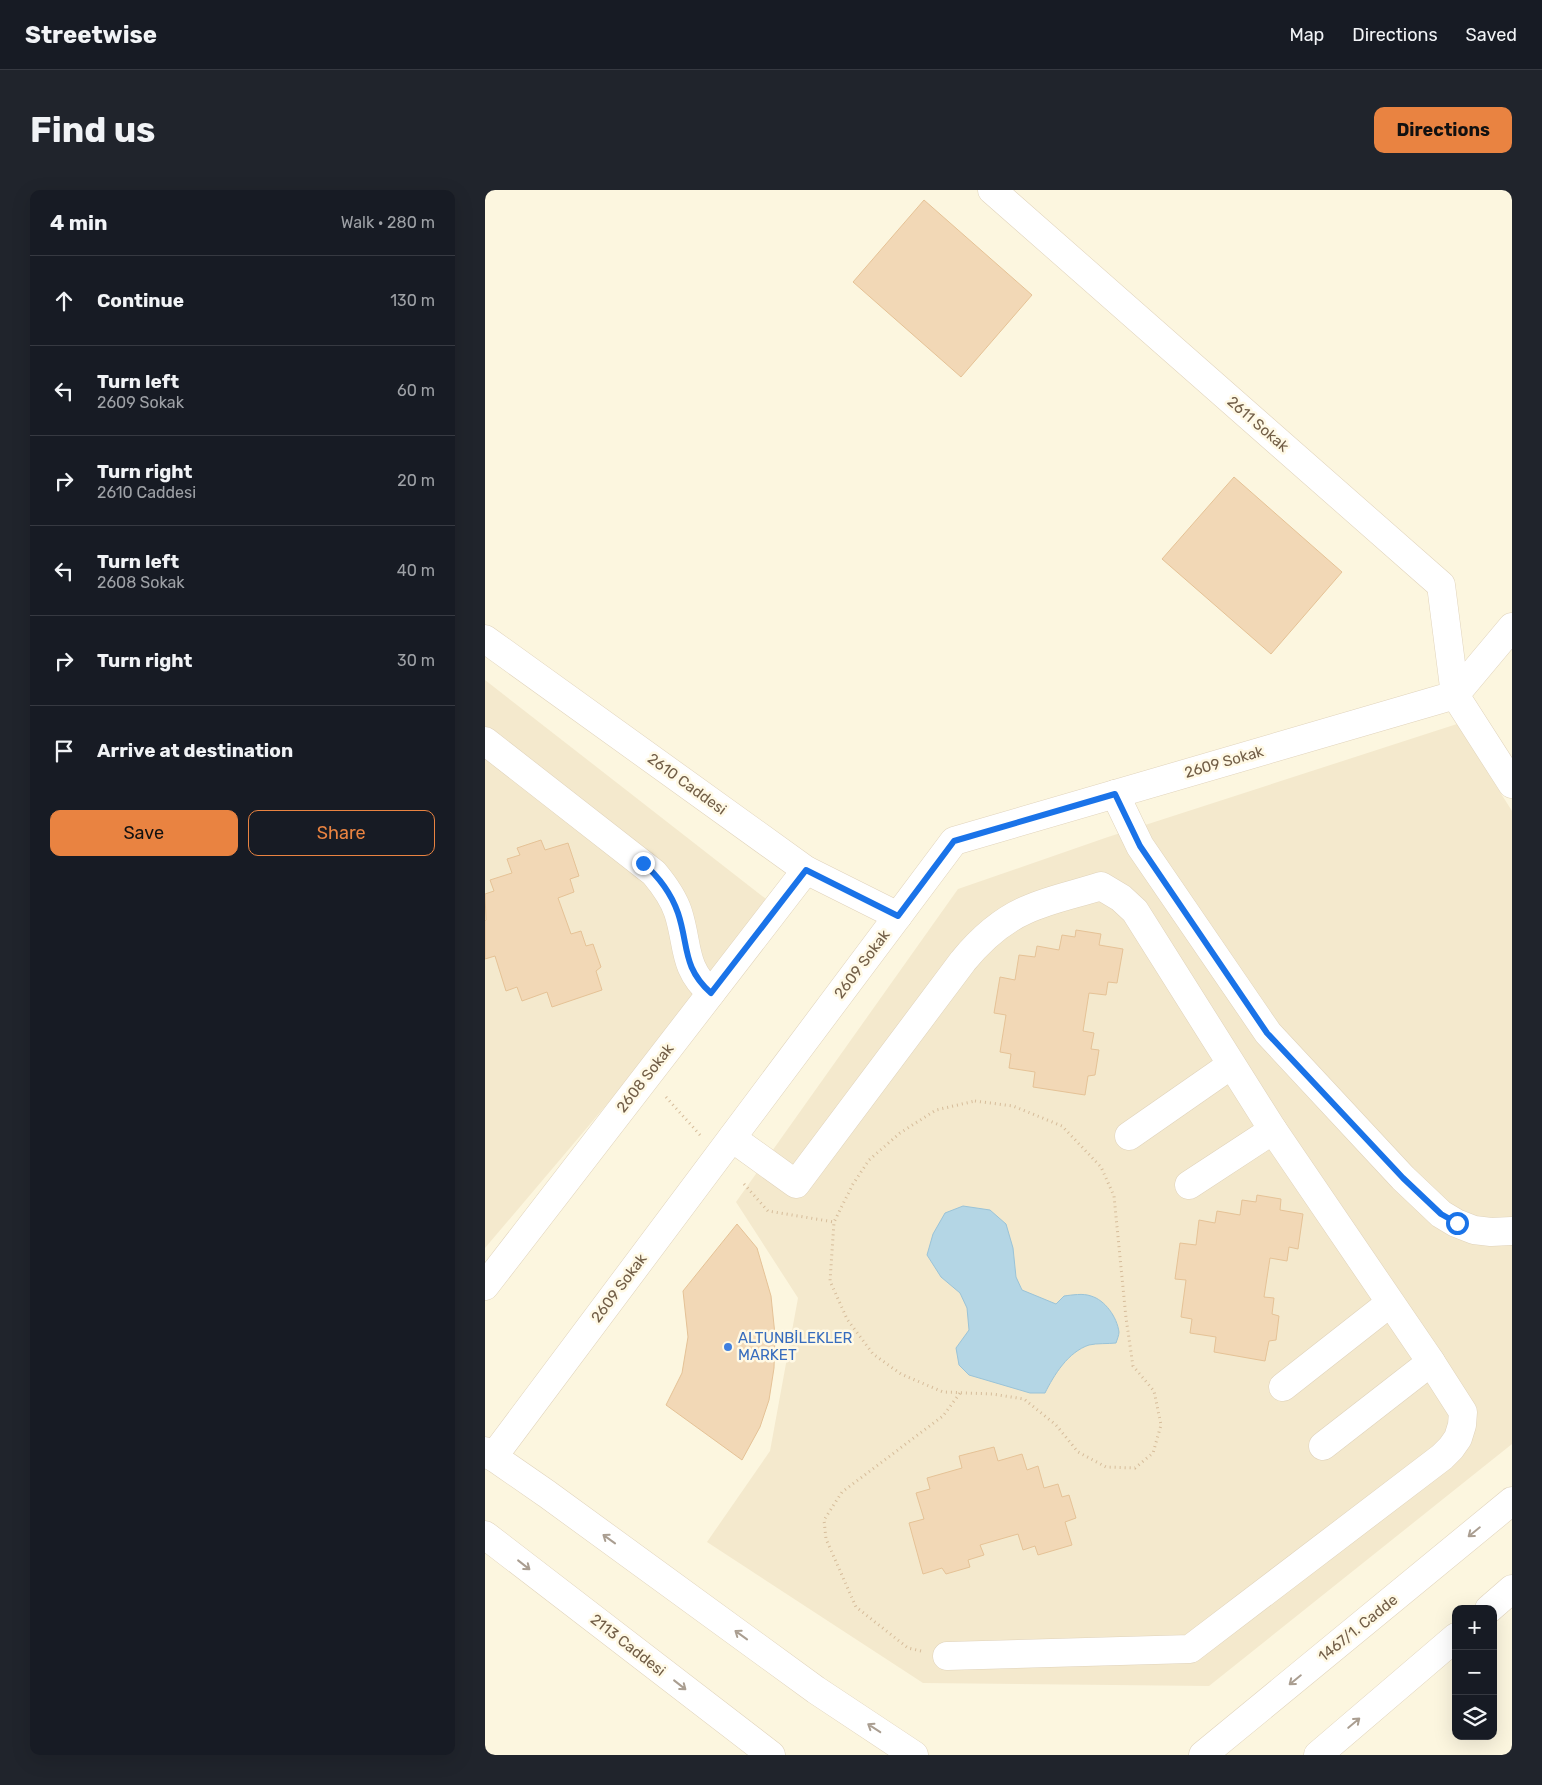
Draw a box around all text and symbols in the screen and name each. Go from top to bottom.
text: Streetwise [25,21,157,49]
text: Map [1289,24,1324,46]
text: Directions [1352,24,1438,46]
text: Saved [1466,24,1517,46]
button: Directions [1374,107,1512,153]
text: Find us [30,109,155,151]
text: 4 min [50,210,108,235]
text: Walk · 280 m [341,213,435,232]
icon: ahead [50,287,78,315]
text: Continue [97,289,184,312]
text: 130 m [390,291,435,310]
text: Turn left [97,370,179,393]
icon: left [50,377,78,405]
text: 60 m [397,381,435,400]
street label: 2611 Sokak [1224,392,1293,456]
text: 2609 Sokak [97,393,184,412]
text: Turn right [97,460,192,483]
icon: right [50,467,78,495]
text: 20 m [397,471,435,490]
text: 2610 Caddesi [97,483,196,502]
text: Turn left [97,550,179,573]
icon: left [50,557,78,585]
text: 40 m [397,561,435,580]
text: 2608 Sokak [97,573,185,592]
icon: right [50,647,78,675]
text: Turn right [97,649,192,672]
text: 30 m [397,651,435,670]
icon: arrive [50,737,78,765]
text: Arrive at destination [97,739,293,762]
street label: 2609 Sokak [1182,742,1266,782]
street label: 2610 Caddesi [644,749,730,819]
button: Save [50,810,238,856]
button: Share [248,810,435,856]
route end [632,852,655,875]
street label: 2609 Sokak [830,926,894,1002]
street label: 2608 Sokak [613,1040,678,1116]
route start [1446,1212,1469,1235]
street label: 2609 Sokak [587,1250,651,1326]
place label: ALTUNBİLEKLER MARKET [738,1329,853,1364]
marker: ALTUNBİLEKLER MARKET [722,1341,734,1353]
one-way arrow [1468,1526,1481,1537]
one-way arrow [602,1534,616,1544]
one-way arrow [517,1560,531,1570]
street label: 1467/1. Cadde [1315,1591,1401,1665]
map controls [1452,1605,1497,1740]
button: + [1452,1605,1497,1650]
street label: 2113 Caddesi [587,1610,669,1680]
one-way arrow [734,1630,748,1640]
button: − [1452,1650,1497,1695]
one-way arrow [1289,1674,1302,1685]
one-way arrow [673,1680,686,1691]
button: layers [1452,1695,1497,1740]
one-way arrow [1348,1717,1361,1729]
one-way arrow [867,1723,881,1733]

